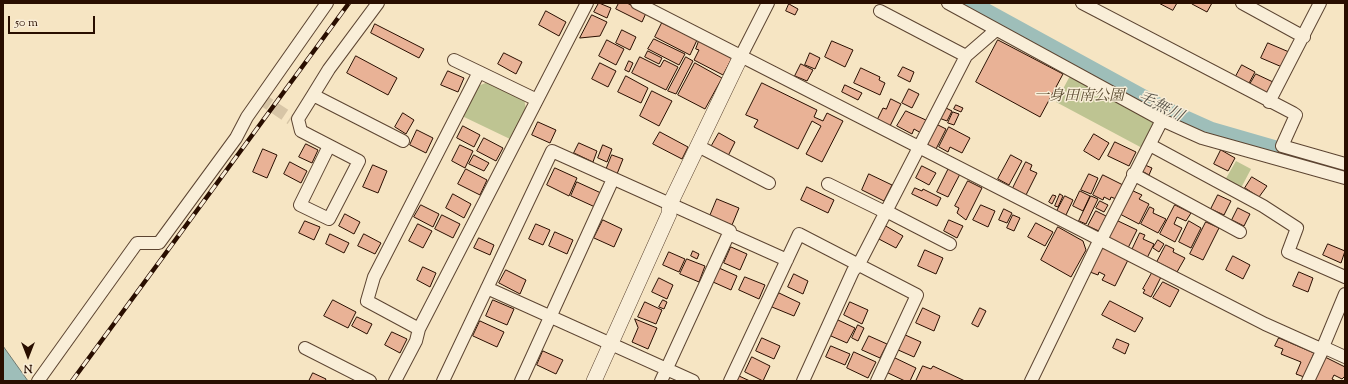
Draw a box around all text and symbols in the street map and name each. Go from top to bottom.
scale bar [10,8,97,34]
text: 50 m [15,14,38,32]
park label: 一身田南公園 [1034,88,1124,106]
water label: 毛無川 [1134,89,1186,127]
north arrow [8,336,48,376]
text: N [24,360,32,376]

